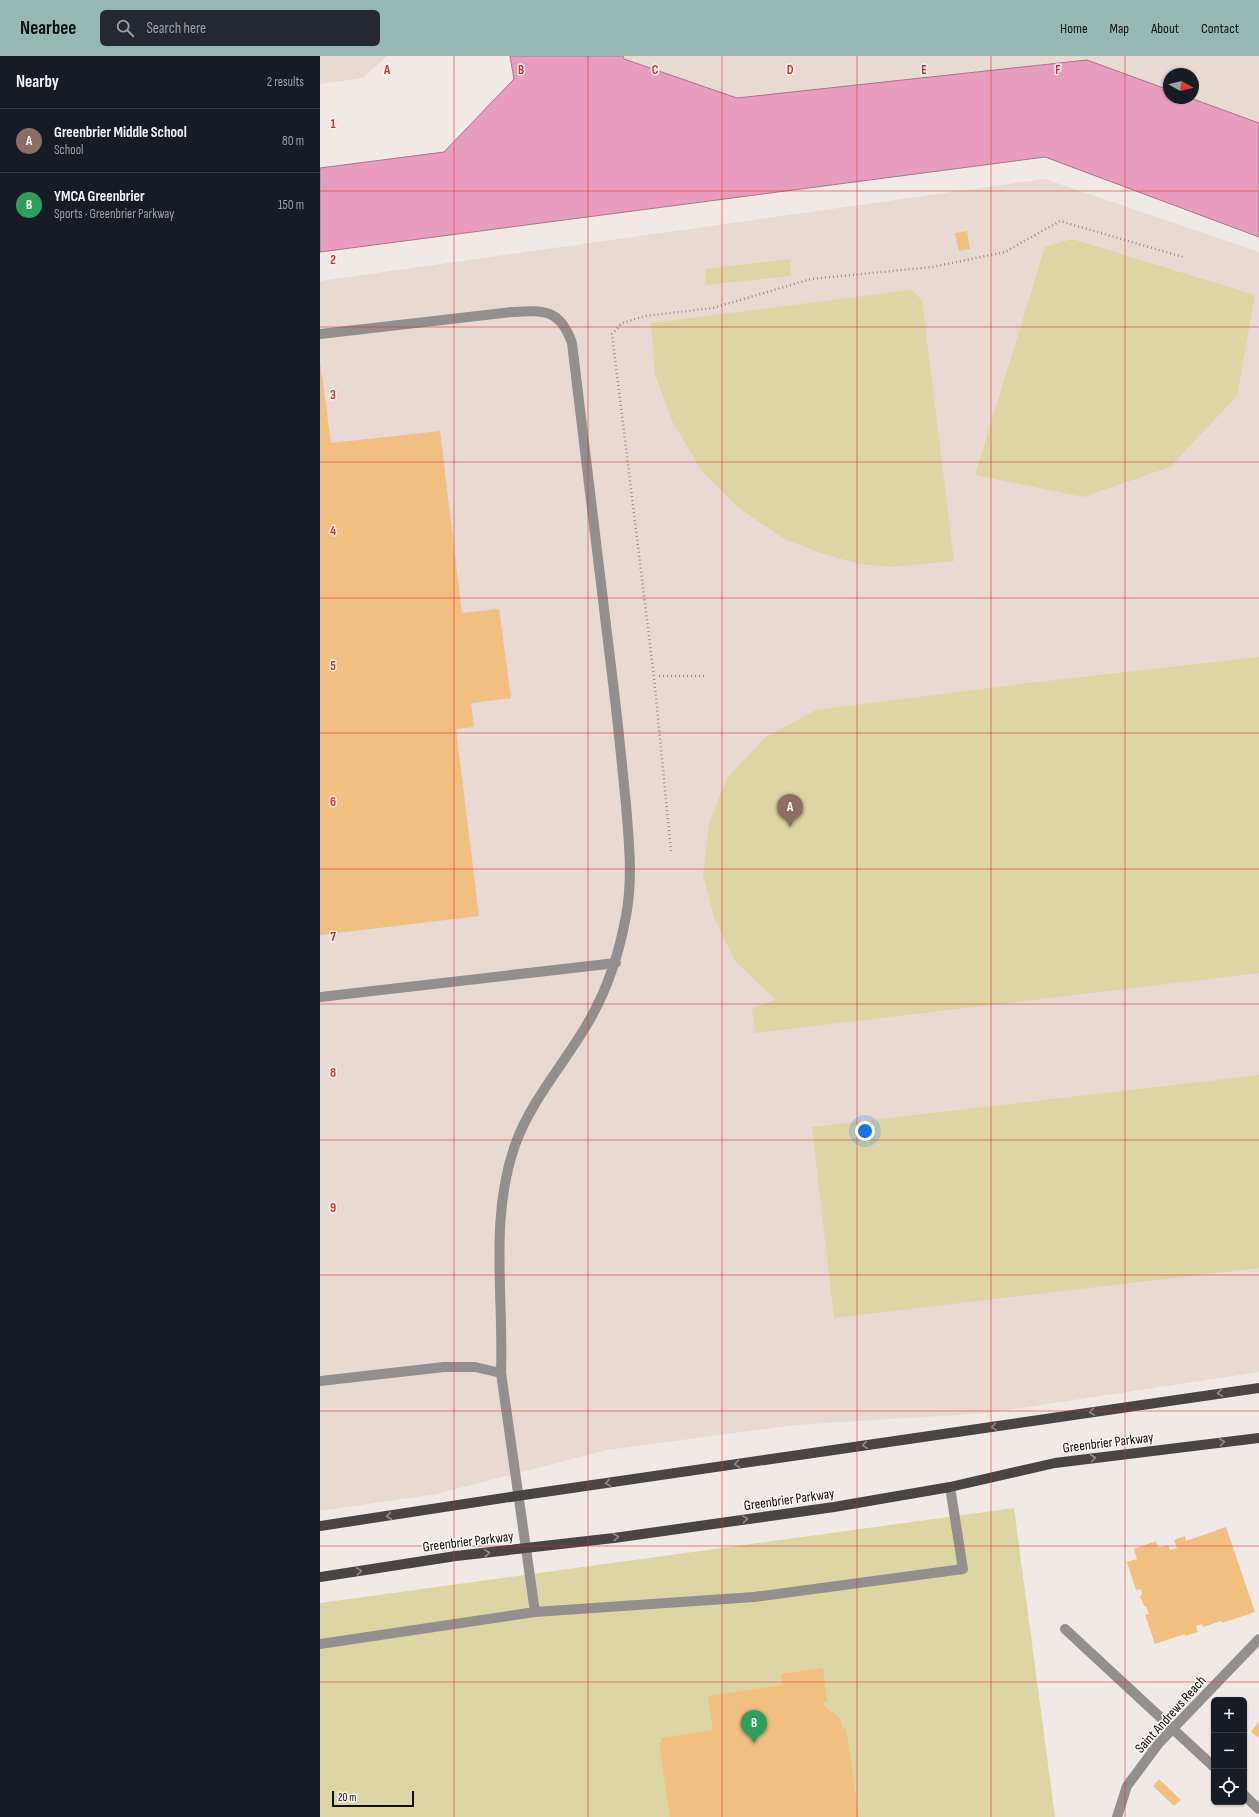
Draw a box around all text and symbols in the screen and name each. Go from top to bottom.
search box [100,10,380,46]
text: Nearbee [20,17,76,40]
icon: search [114,17,136,39]
text: Search here [146,19,206,38]
text: Home [1060,20,1088,37]
text: Map [1110,20,1129,37]
text: About [1151,20,1179,37]
text: Contact [1201,20,1239,37]
text: A [383,62,391,78]
text: B [518,62,524,78]
text: C [652,62,659,78]
text: D [787,62,794,78]
text: E [921,62,927,78]
text: F [1055,62,1061,78]
north arrow [1163,68,1199,104]
text: Nearby [16,72,59,92]
text: 2 results [267,74,304,90]
text: 1 [330,116,336,132]
text: Greenbrier Middle School [54,123,187,142]
text: A [26,133,32,149]
text: 80 m [282,133,304,149]
text: School [54,142,84,158]
text: YMCA Greenbrier [54,187,145,206]
text: B [26,197,32,213]
text: 150 m [278,197,304,213]
text: Sports · Greenbrier Parkway [54,206,174,222]
text: 2 [330,252,336,268]
text: 3 [330,387,336,403]
text: 4 [330,523,336,539]
text: 5 [330,658,336,674]
text: 6 [330,794,336,810]
pin: A [777,794,803,827]
text: 7 [330,929,336,945]
text: 8 [330,1065,336,1081]
your location [855,1121,875,1141]
text: 9 [330,1200,336,1216]
one-way arrow [1217,1388,1223,1397]
one-way arrow [1089,1407,1095,1416]
one-way arrow [991,1422,997,1431]
street label: Greenbrier Parkway [1062,1428,1155,1456]
one-way arrow [1219,1438,1225,1447]
one-way arrow [862,1440,869,1449]
one-way arrow [1090,1454,1096,1463]
one-way arrow [734,1459,740,1468]
one-way arrow [605,1478,611,1486]
street label: Greenbrier Parkway [743,1485,836,1514]
one-way arrow [386,1511,392,1520]
one-way arrow [742,1515,748,1524]
street label: Greenbrier Parkway [422,1527,515,1555]
one-way arrow [613,1533,619,1542]
one-way arrow [484,1548,490,1557]
one-way arrow [355,1567,362,1576]
street label: Saint Andrews Reach [1131,1672,1209,1756]
map controls [1211,1697,1247,1805]
button: + [1211,1697,1247,1733]
pin: B [741,1710,767,1743]
button: − [1211,1733,1247,1769]
button: locate [1211,1769,1247,1805]
scale bar [332,1789,414,1808]
text: 20 m [338,1791,356,1804]

